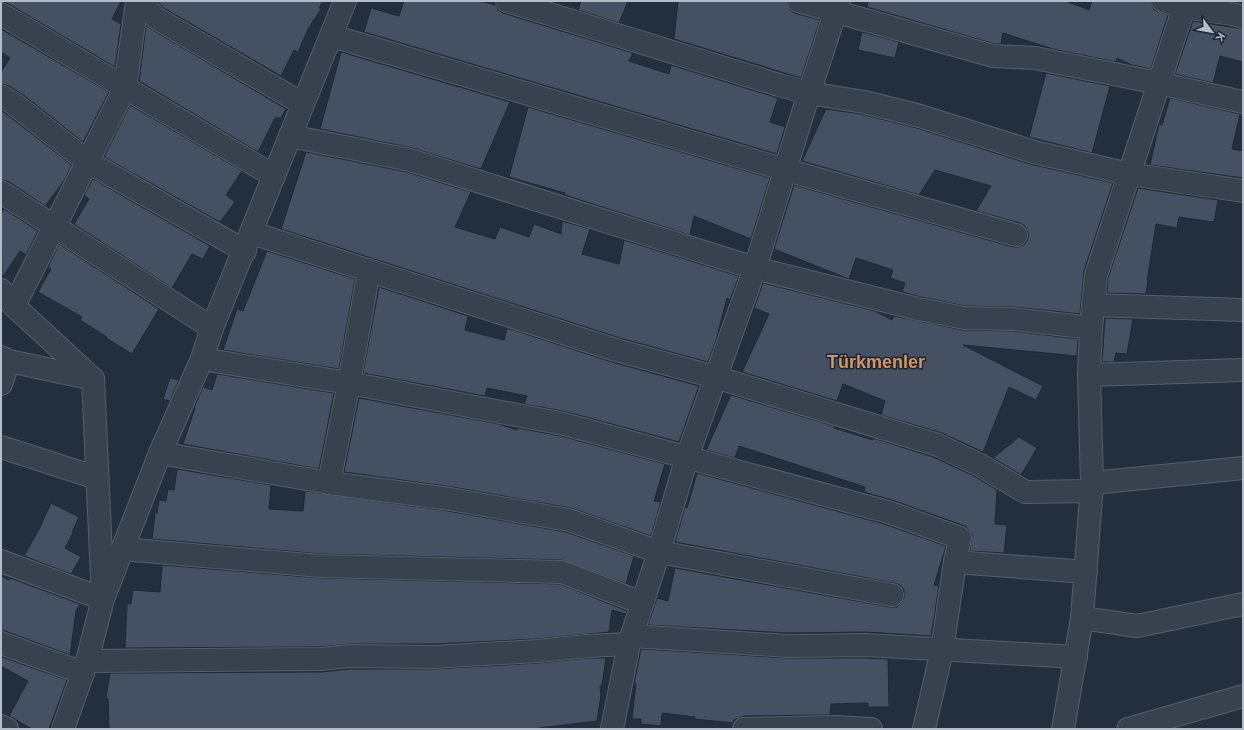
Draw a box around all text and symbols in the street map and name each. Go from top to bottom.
north arrow [1192,12,1232,52]
text: K [1213,31,1228,44]
district label: Türkmenler [827,352,925,372]

